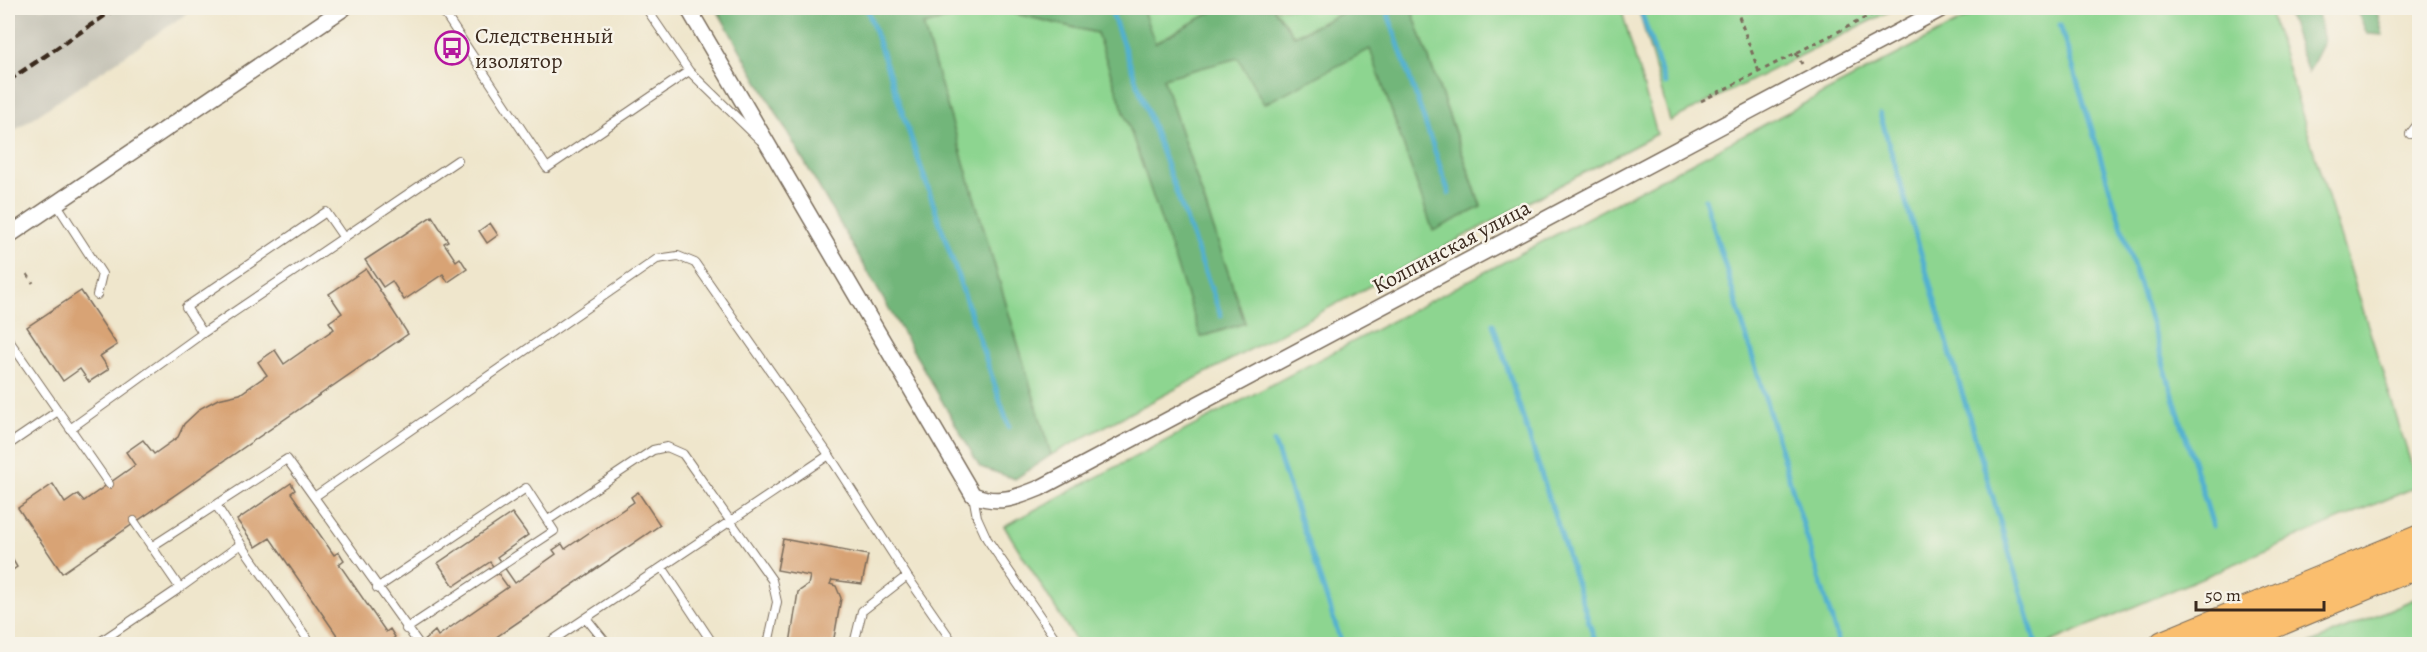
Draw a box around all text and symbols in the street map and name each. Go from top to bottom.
place label: Следственный изолятор [475,21,614,76]
bus stop icon: Следственный изолятор [434,30,470,66]
street label: Колпинская улица [1367,192,1537,301]
scale bar [2196,574,2324,612]
text: 50 m [2205,583,2241,607]

